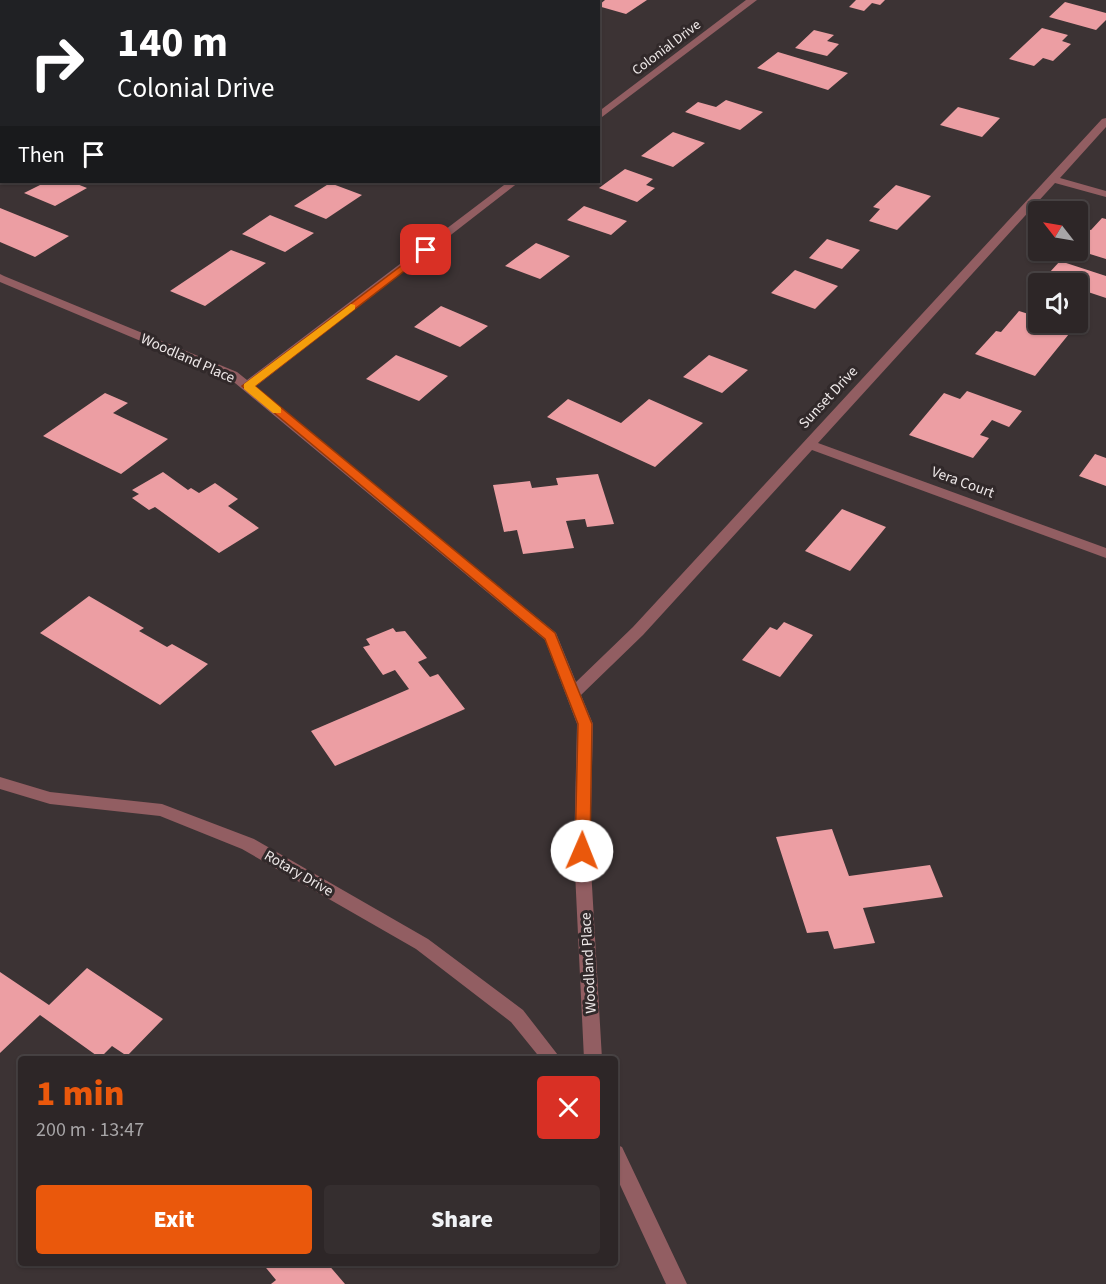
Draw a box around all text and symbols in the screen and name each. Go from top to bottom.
text: 140 m [117,13,228,73]
street label: Colonial Drive [628,15,705,80]
icon: right [18,24,96,102]
text: Colonial Drive [117,69,274,108]
icon: arrive [77,138,110,171]
text: Then [18,139,65,171]
north arrow [1028,201,1088,261]
map controls [1028,201,1088,333]
pin [400,224,451,275]
icon: arrive [409,233,442,266]
button: sound [1028,273,1088,333]
street label: Woodland Place [137,328,238,389]
street label: Sunset Drive [794,361,863,433]
street label: Vera Court [928,461,997,504]
position arrow [550,819,614,883]
street label: Rotary Drive [260,845,337,902]
street label: Woodland Place [575,912,602,1014]
text: 1 min [36,1068,124,1119]
button: close [537,1076,600,1139]
text: 200 m · 13:47 [36,1116,144,1144]
button: Exit [36,1185,312,1254]
button: Share [324,1185,600,1254]

